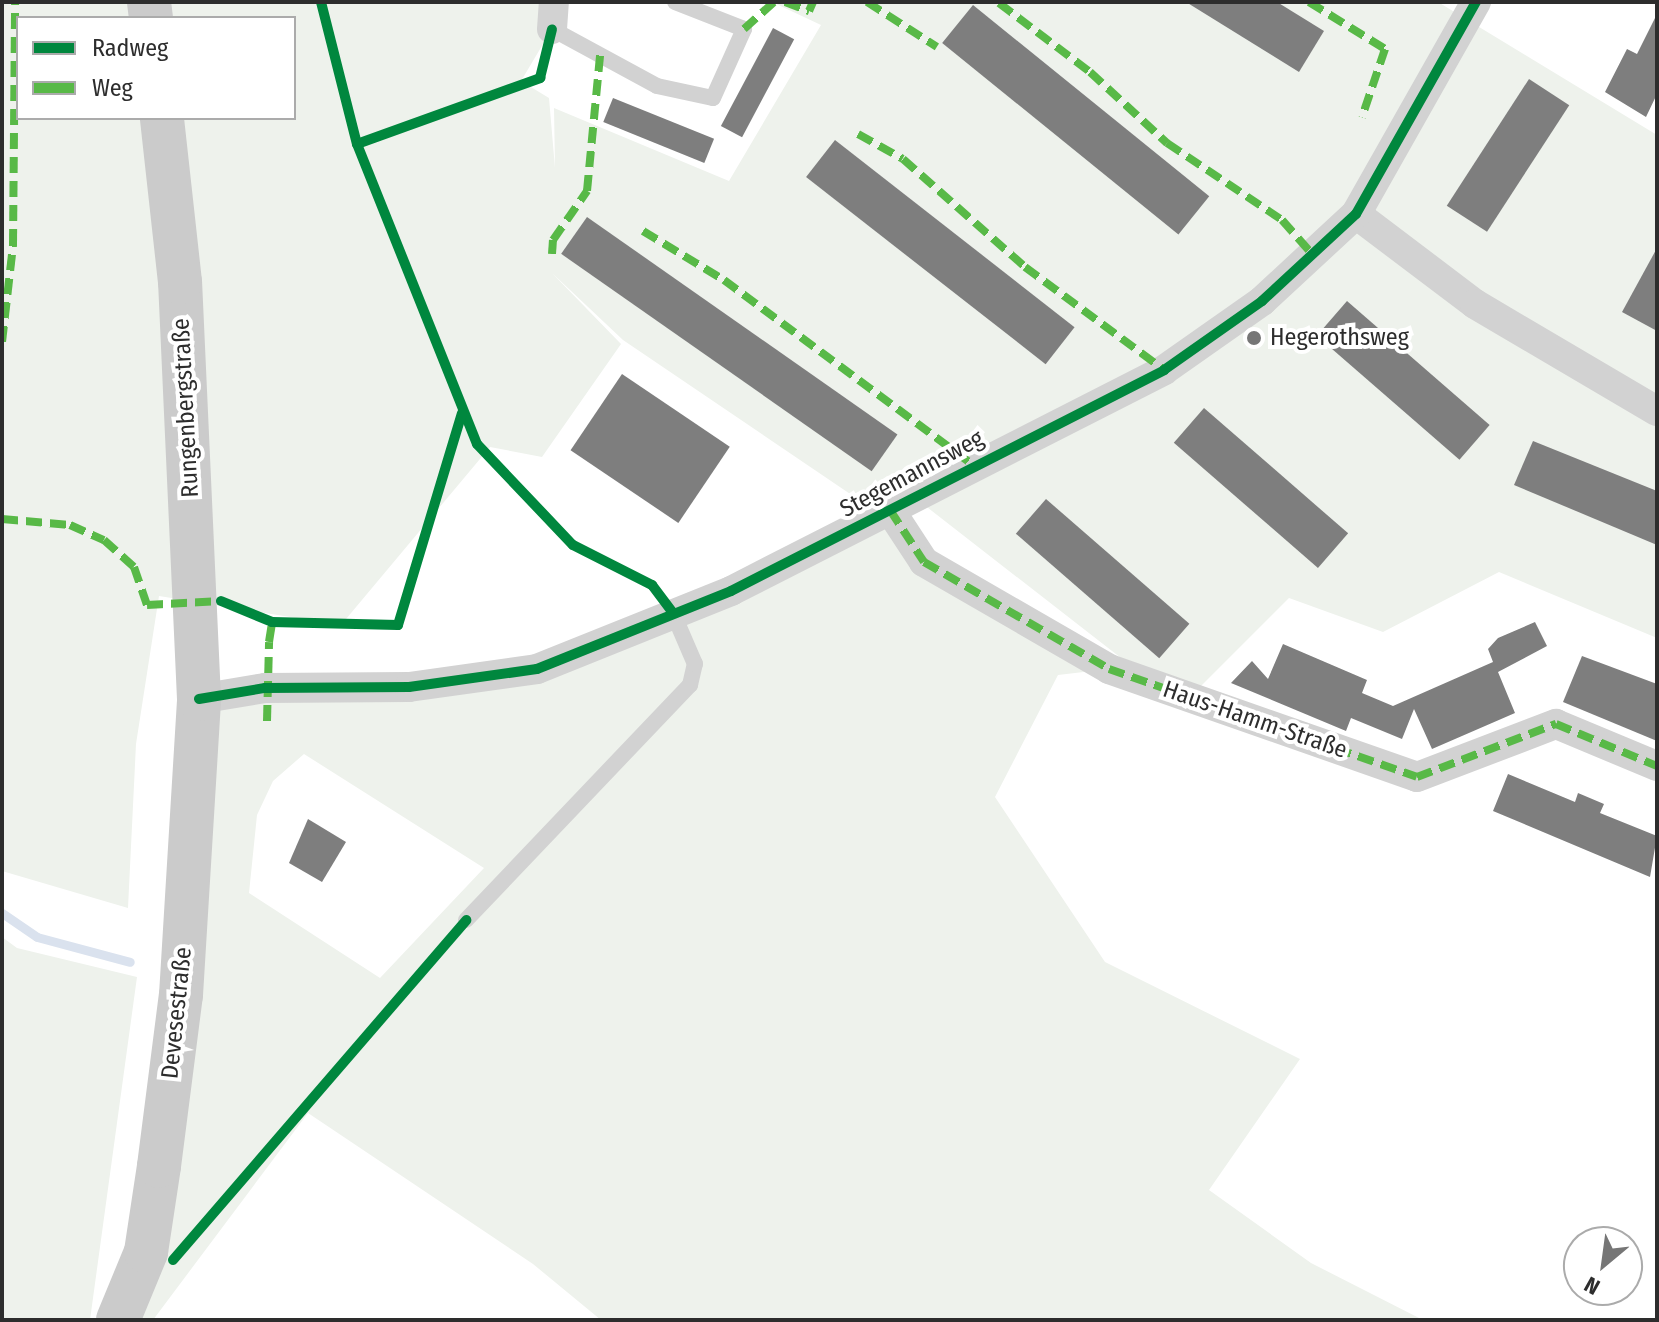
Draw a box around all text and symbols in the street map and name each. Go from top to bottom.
legend [16,16,296,120]
text: Radweg [92,34,168,62]
text: Weg [92,74,133,102]
street label: Rungenbergstraße [167,318,205,498]
place label: Hegerothsweg [1270,324,1409,352]
marker: Hegerothsweg [1245,329,1263,347]
street label: Stegemannsweg [835,424,989,524]
street label: Haus-Hamm-Straße [1159,675,1351,765]
street label: Devesestraße [156,946,198,1080]
north arrow [1563,1226,1643,1306]
text: N [1580,1271,1604,1301]

